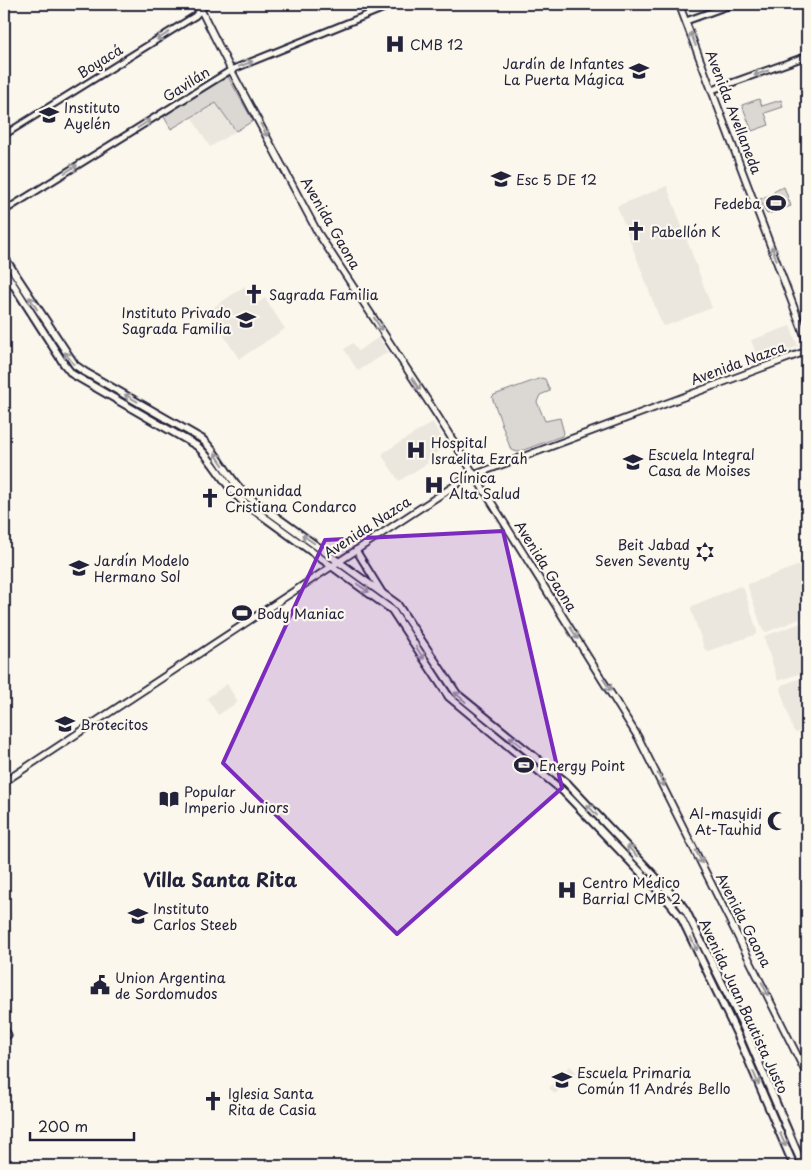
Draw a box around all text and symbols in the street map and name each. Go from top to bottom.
one-way arrow [156,30,170,41]
one-way arrow [688,32,697,47]
hospital icon: CMB 12 [384,33,406,55]
place label: CMB 12 [410,34,464,55]
street label: Boyacá [73,39,127,83]
street label: Avenida Avellaneda [701,47,767,177]
place label: Jardín de Infantes La Puerta Mágica [502,53,624,90]
one-way arrow [238,59,253,68]
school or university icon: Jardín de Infantes La Puerta Mágica [628,60,650,82]
street label: Gavilán [158,61,214,107]
one-way arrow [754,69,770,78]
place label: Instituto Ayelén [64,97,120,134]
school or university icon: Instituto Ayelén [38,104,60,126]
one-way arrow [137,118,151,128]
one-way arrow [259,123,269,138]
one-way arrow [63,164,77,174]
school or university icon: Esc 5 DE 12 [490,168,512,190]
place label: Esc 5 DE 12 [516,169,597,190]
street label: Avenida Gaona [296,173,366,273]
sports icon: Fedeba [765,192,787,214]
place label: Fedeba [714,193,761,214]
church icon: Pabellón K [625,220,647,242]
place label: Pabellón K [651,221,721,242]
one-way arrow [769,246,778,262]
church icon: Sagrada Familia [243,283,265,305]
place label: Sagrada Familia [269,284,379,305]
one-way arrow [28,296,38,310]
place label: Instituto Privado Sagrada Familia [121,302,231,339]
school or university icon: Instituto Privado Sagrada Familia [235,309,257,331]
one-way arrow [373,316,383,330]
street label: Avenida Nazca [687,336,789,390]
one-way arrow [64,352,75,365]
one-way arrow [411,377,422,391]
one-way arrow [124,393,139,403]
place label: Hospital Israelita Ezrah [431,432,528,469]
hospital icon: Hospital Israelita Ezrah [405,439,427,461]
place label: Escuela Integral Casa de Moises [648,444,755,481]
school or university icon: Escuela Integral Casa de Moises [622,451,644,473]
one-way arrow [214,453,224,467]
place label: Clínica Alta Salud [449,467,520,504]
hospital icon: Clínica Alta Salud [423,474,445,496]
place label: Comunidad Cristiana Condarco [225,480,357,517]
church icon: Comunidad Cristiana Condarco [199,487,221,509]
street label: Avenida Nazca [319,491,415,563]
street label: Avenida Gaona [510,517,582,616]
one-way arrow [301,534,315,544]
place label: Beit Jabad Seven Seventy [595,534,690,571]
synagogue icon: Beit Jabad Seven Seventy [694,541,716,563]
place label: Jardín Modelo Hermano Sol [94,550,190,587]
school or university icon: Jardín Modelo Hermano Sol [68,557,90,579]
one-way arrow [356,583,370,593]
sports icon: Body Maniac [231,602,253,624]
place label: Body Maniac [257,603,344,624]
one-way arrow [569,625,579,639]
one-way arrow [416,645,426,659]
one-way arrow [602,677,612,691]
one-way arrow [454,691,467,702]
school or university icon: Brotecitos [54,713,76,735]
place label: Brotecitos [80,714,148,735]
one-way arrow [509,736,522,747]
sports icon: Energy Point [513,754,535,776]
place label: Energy Point [539,755,625,776]
one-way arrow [657,772,666,787]
place label: Popular Imperio Juniors [184,781,289,818]
library icon: Popular Imperio Juniors [158,788,180,810]
one-way arrow [586,803,598,816]
place label: Al-masyidi At-Tauhid [689,803,762,840]
mosque icon: Al-masyidi At-Tauhid [766,810,788,832]
one-way arrow [626,845,638,858]
one-way arrow [695,849,704,864]
district label: Villa Santa Rita [143,865,297,893]
street label: Avenida Gaona [711,869,777,971]
place label: Centro Médico Barrial CMB 2 [582,872,681,909]
hospital icon: Centro Médico Barrial CMB 2 [556,879,578,901]
place label: Instituto Carlos Steeb [153,898,237,935]
school or university icon: Instituto Carlos Steeb [127,905,149,927]
street label: Avenida Juan Bautista Justo [694,915,794,1097]
one-way arrow [690,936,699,951]
place label: Union Argentina de Sordomudos [115,967,226,1004]
public building icon: Union Argentina de Sordomudos [89,974,111,996]
one-way arrow [761,981,770,996]
place label: Escuela Primaria Común 11 Andrés Bello [577,1062,731,1099]
school or university icon: Escuela Primaria Común 11 Andrés Bello [551,1069,573,1091]
one-way arrow [752,1070,762,1085]
place label: Iglesia Santa Rita de Casia [228,1083,317,1120]
church icon: Iglesia Santa Rita de Casia [202,1090,224,1112]
scale bar [30,1110,134,1142]
text: 200 m [38,1114,88,1137]
one-way arrow [778,1132,788,1147]

